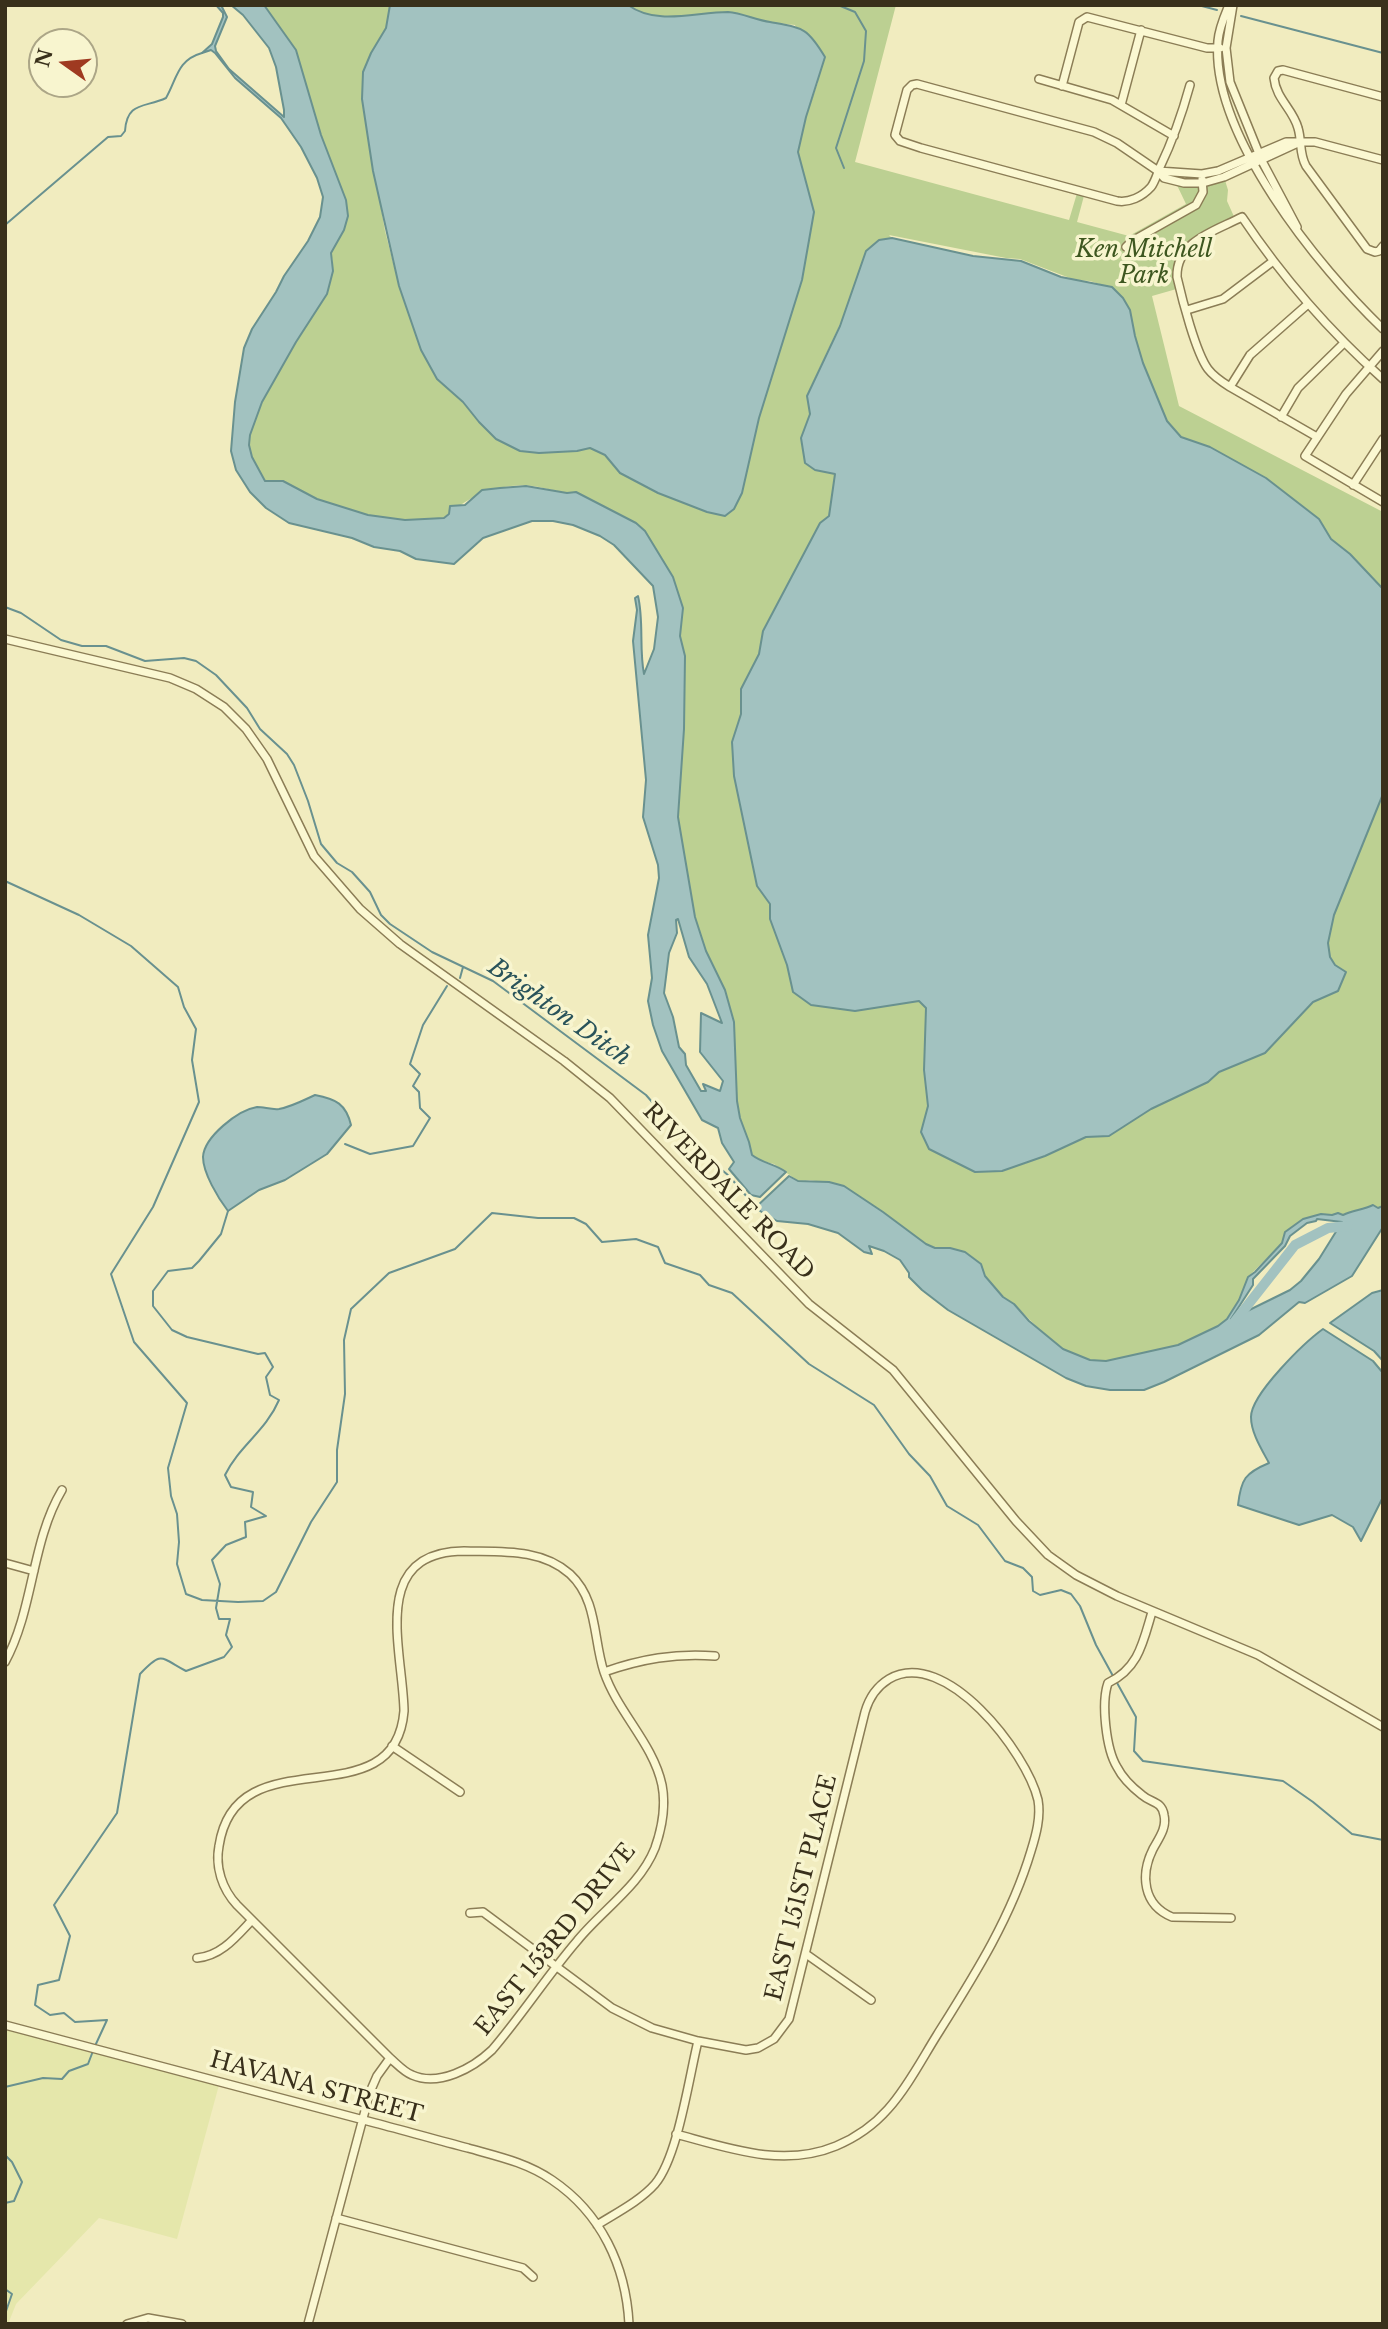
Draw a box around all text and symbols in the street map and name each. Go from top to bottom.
north arrow [28,28,98,98]
text: N [31,46,58,70]
park label: Ken Mitchell Park [1076,237,1212,291]
water label: Brighton Ditch [482,953,636,1073]
street label: RIVERDALE ROAD [637,1098,819,1286]
street label: EAST 151ST PLACE [760,1772,844,2004]
street label: EAST 153RD DRIVE [470,1838,642,2042]
street label: HAVANA STREET [207,2046,425,2130]

